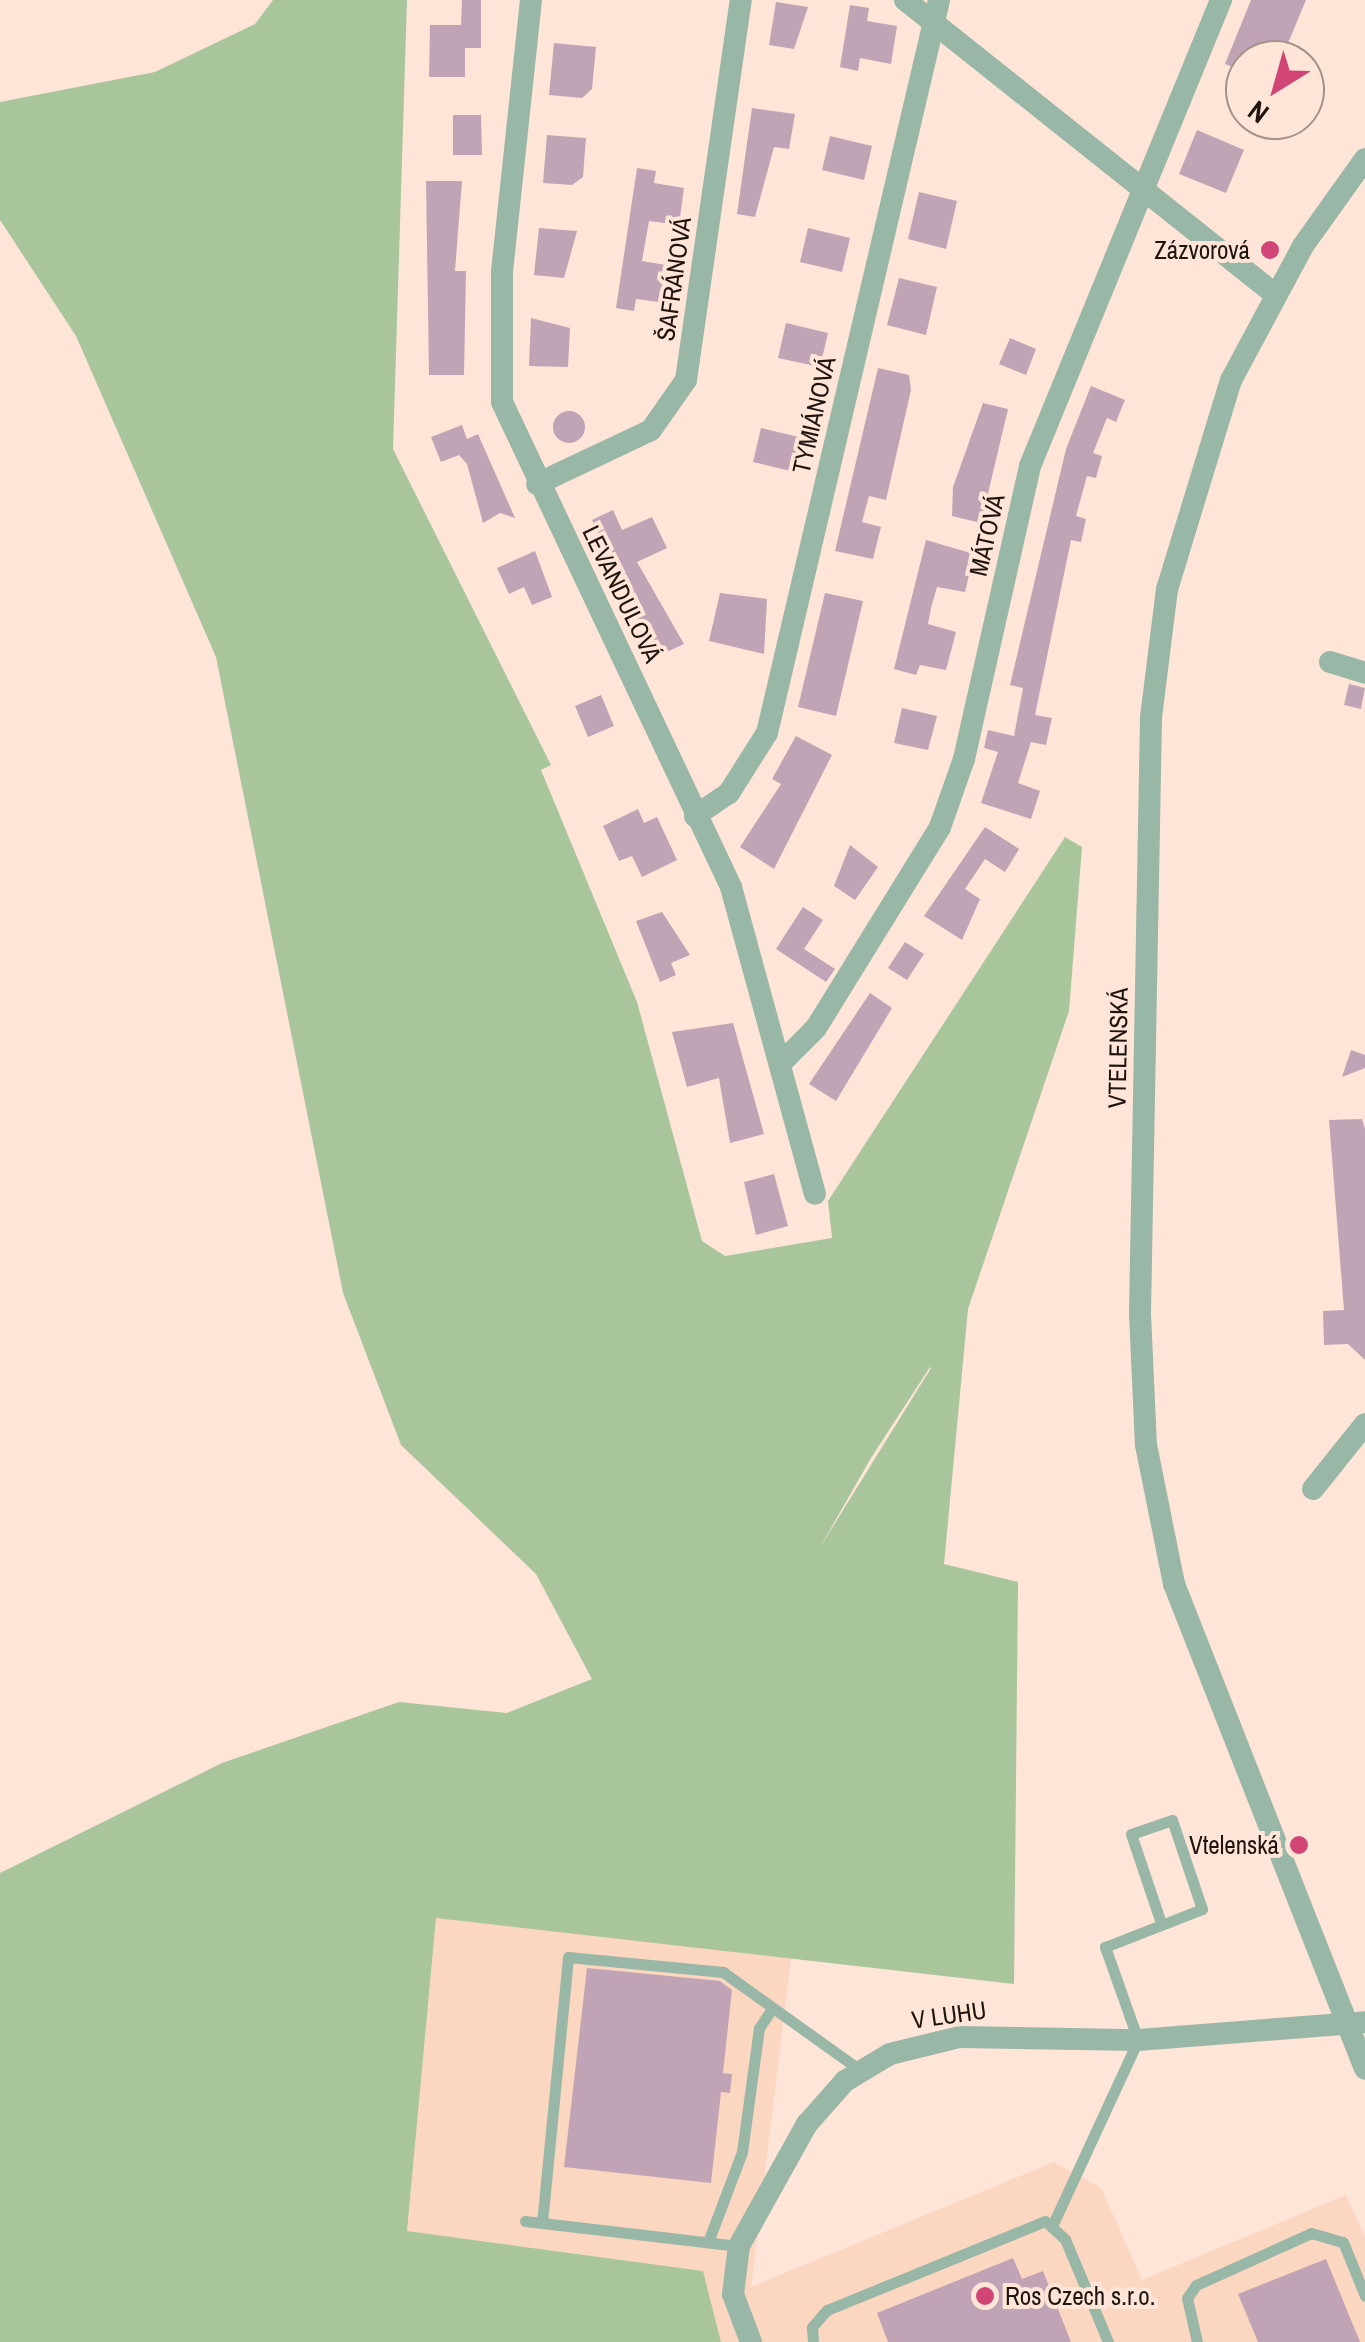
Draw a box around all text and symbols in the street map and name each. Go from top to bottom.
north arrow [1225,40,1325,140]
text: N [1240,92,1276,133]
street label: ŠAFRÁNOVÁ [650,215,698,343]
place label: Zázvorová [1154,235,1250,265]
marker: Zázvorová [1259,239,1281,261]
street label: TYMIÁNOVÁ [786,354,842,476]
street label: MÁTOVÁ [963,491,1011,579]
street label: LEVANDULOVÁ [576,521,668,667]
street label: VTELENSKÁ [1102,987,1134,1109]
place label: Vtelenská [1189,1830,1279,1860]
marker: Vtelenská [1288,1834,1310,1856]
street label: V LUHU [910,1995,988,2035]
place label: Ros Czech s.r.o. [1005,2281,1155,2311]
marker: Ros Czech s.r.o. [974,2285,996,2307]

